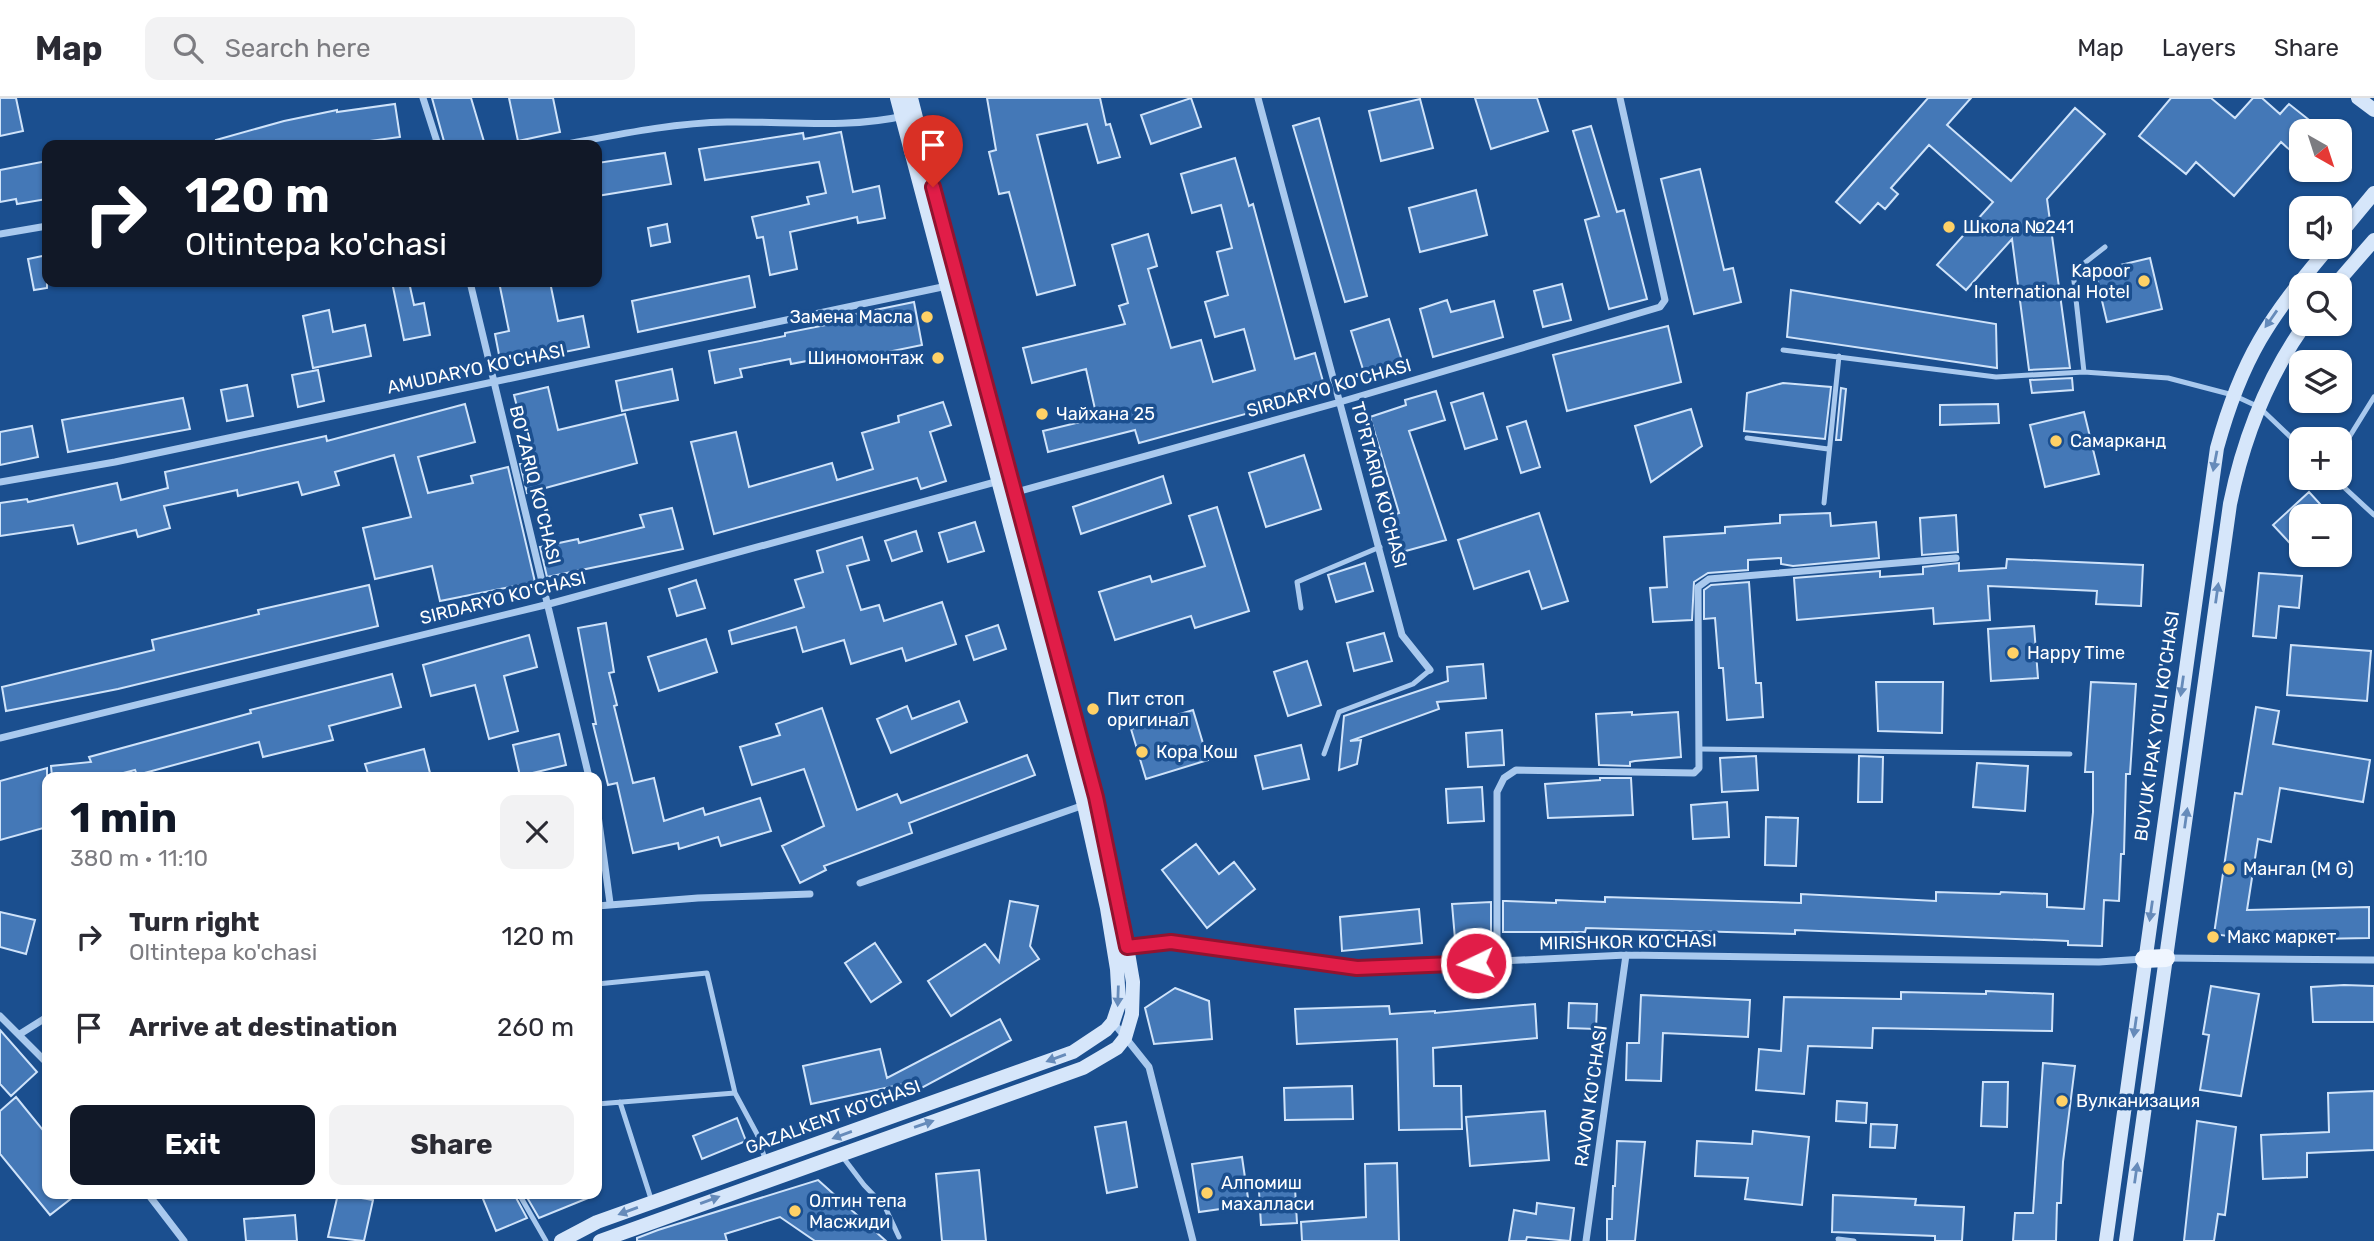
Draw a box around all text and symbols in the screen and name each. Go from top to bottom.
search box [145,17,635,80]
text: Map [35,29,103,68]
icon: search [169,29,207,67]
text: Search here [225,33,370,64]
text: Map [2077,34,2124,62]
text: Layers [2162,34,2236,62]
text: Share [2274,34,2339,62]
pin [903,115,963,187]
north arrow [2289,119,2352,182]
map controls [2289,119,2352,567]
icon: arrive [914,126,952,164]
text: 120 m [185,166,330,224]
icon: right [70,168,161,259]
button: sound [2289,196,2352,259]
place label: Школа №241 [1963,216,2074,238]
marker: Школа №241 [1941,219,1957,235]
text: Oltintepa ko'chasi [185,225,447,263]
place label: Kapoor International Hotel [1974,260,2130,303]
marker: Kapoor International Hotel [2136,273,2152,289]
button: search [2289,273,2352,336]
place label: Замена Маслa [790,306,913,328]
marker: Замена Маслa [919,309,935,325]
one-way arrow [2264,310,2278,328]
street label: AMUDARYO KO'CHASI [385,339,567,399]
place label: Шиномонтаж [807,347,924,369]
marker: Шиномонтаж [930,350,946,366]
button: layers [2289,350,2352,413]
street label: SIRDARYO KO'CHASI [1244,354,1414,422]
street label: TO'RTARIQ KO'CHASI [1346,399,1412,571]
street label: BO'ZARIQ KO'CHASI [505,403,565,567]
place label: Чайхана 25 [1056,403,1155,425]
marker: Чайхана 25 [1034,406,1050,422]
button: + [2289,427,2352,490]
place label: Самарканд [2070,430,2166,452]
marker: Самарканд [2048,433,2064,449]
one-way arrow [2209,450,2220,472]
button: − [2289,504,2352,567]
street label: SIRDARYO KO'CHASI [418,567,588,629]
one-way arrow [2212,582,2223,604]
street label: BUYUK IPAK YO'LI KO'CHASI [2130,610,2184,842]
place label: Happy Time [2027,642,2125,664]
marker: Happy Time [2005,645,2021,661]
one-way arrow [2176,675,2187,697]
place label: Пит стоп оригинал [1107,688,1189,731]
marker: Пит стоп оригинал [1085,701,1101,717]
place label: Кора Кош [1156,741,1238,763]
marker: Кора Кош [1134,744,1150,760]
text: 1 min [70,793,177,843]
button: close [500,795,574,869]
one-way arrow [2180,807,2191,829]
text: 380 m · 11:10 [70,844,208,872]
place label: Мангал (M G) [2243,858,2354,880]
marker: Мангал (M G) [2221,861,2237,877]
one-way arrow [2145,900,2156,922]
text: Turn right [129,907,259,938]
icon: right [70,918,108,956]
text: 120 m [502,921,574,952]
position arrow [1439,926,1513,1000]
place label: Макс маркет [2227,926,2336,948]
street label: MIRISHKOR KO'CHASI [1539,929,1717,955]
marker: Макс маркет [2205,929,2221,945]
text: Oltintepa ko'chasi [129,938,317,966]
one-way arrow [1113,985,1124,1007]
icon: arrive [70,1009,108,1047]
text: Arrive at destination [129,1012,397,1043]
text: 260 m [497,1012,574,1043]
one-way arrow [2129,1016,2140,1038]
street label: RAVON KO'CHASI [1570,1024,1612,1168]
one-way arrow [1046,1053,1067,1064]
street label: GAZALKENT KO'CHASI [742,1075,924,1159]
place label: Вулканизация [2076,1090,2200,1112]
marker: Вулканизация [2054,1093,2070,1109]
button: Exit [70,1105,315,1185]
button: Share [329,1105,574,1185]
one-way arrow [914,1118,935,1129]
one-way arrow [831,1130,852,1141]
one-way arrow [2130,1162,2141,1184]
place label: Алпомиш махалласи [1221,1172,1315,1215]
marker: Алпомиш махалласи [1199,1185,1215,1201]
place label: Олтин тепа Масжиди [809,1190,907,1233]
one-way arrow [700,1194,721,1205]
marker: Олтин тепа Масжиди [787,1203,803,1219]
one-way arrow [617,1206,638,1217]

